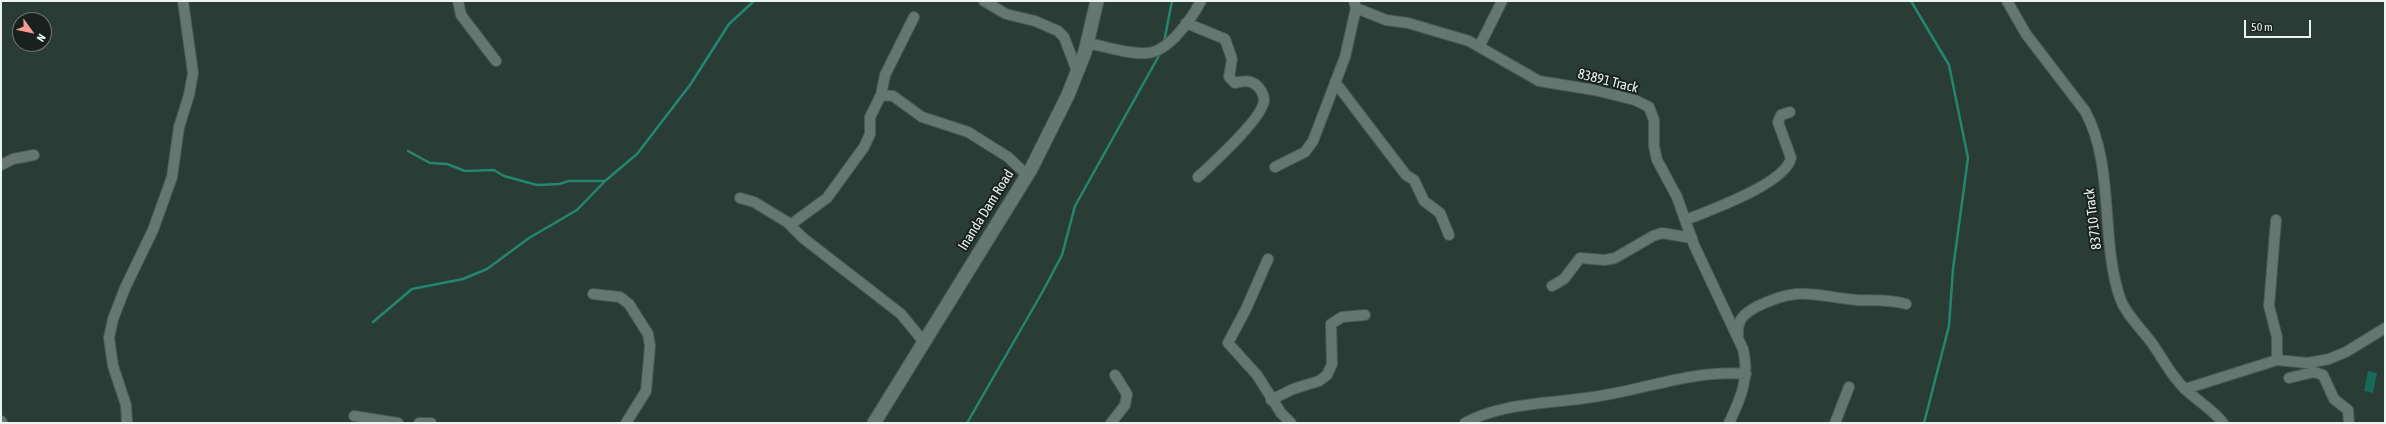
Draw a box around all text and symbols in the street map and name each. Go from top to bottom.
north arrow [12,12,52,52]
scale bar [2246,12,2313,38]
text: 50 m [2251,20,2273,34]
text: N [34,32,48,44]
street label: 83891 Track [1576,65,1640,97]
street label: Inanda Dam Road [955,167,1017,253]
street label: 83710 Track [2081,187,2105,251]

